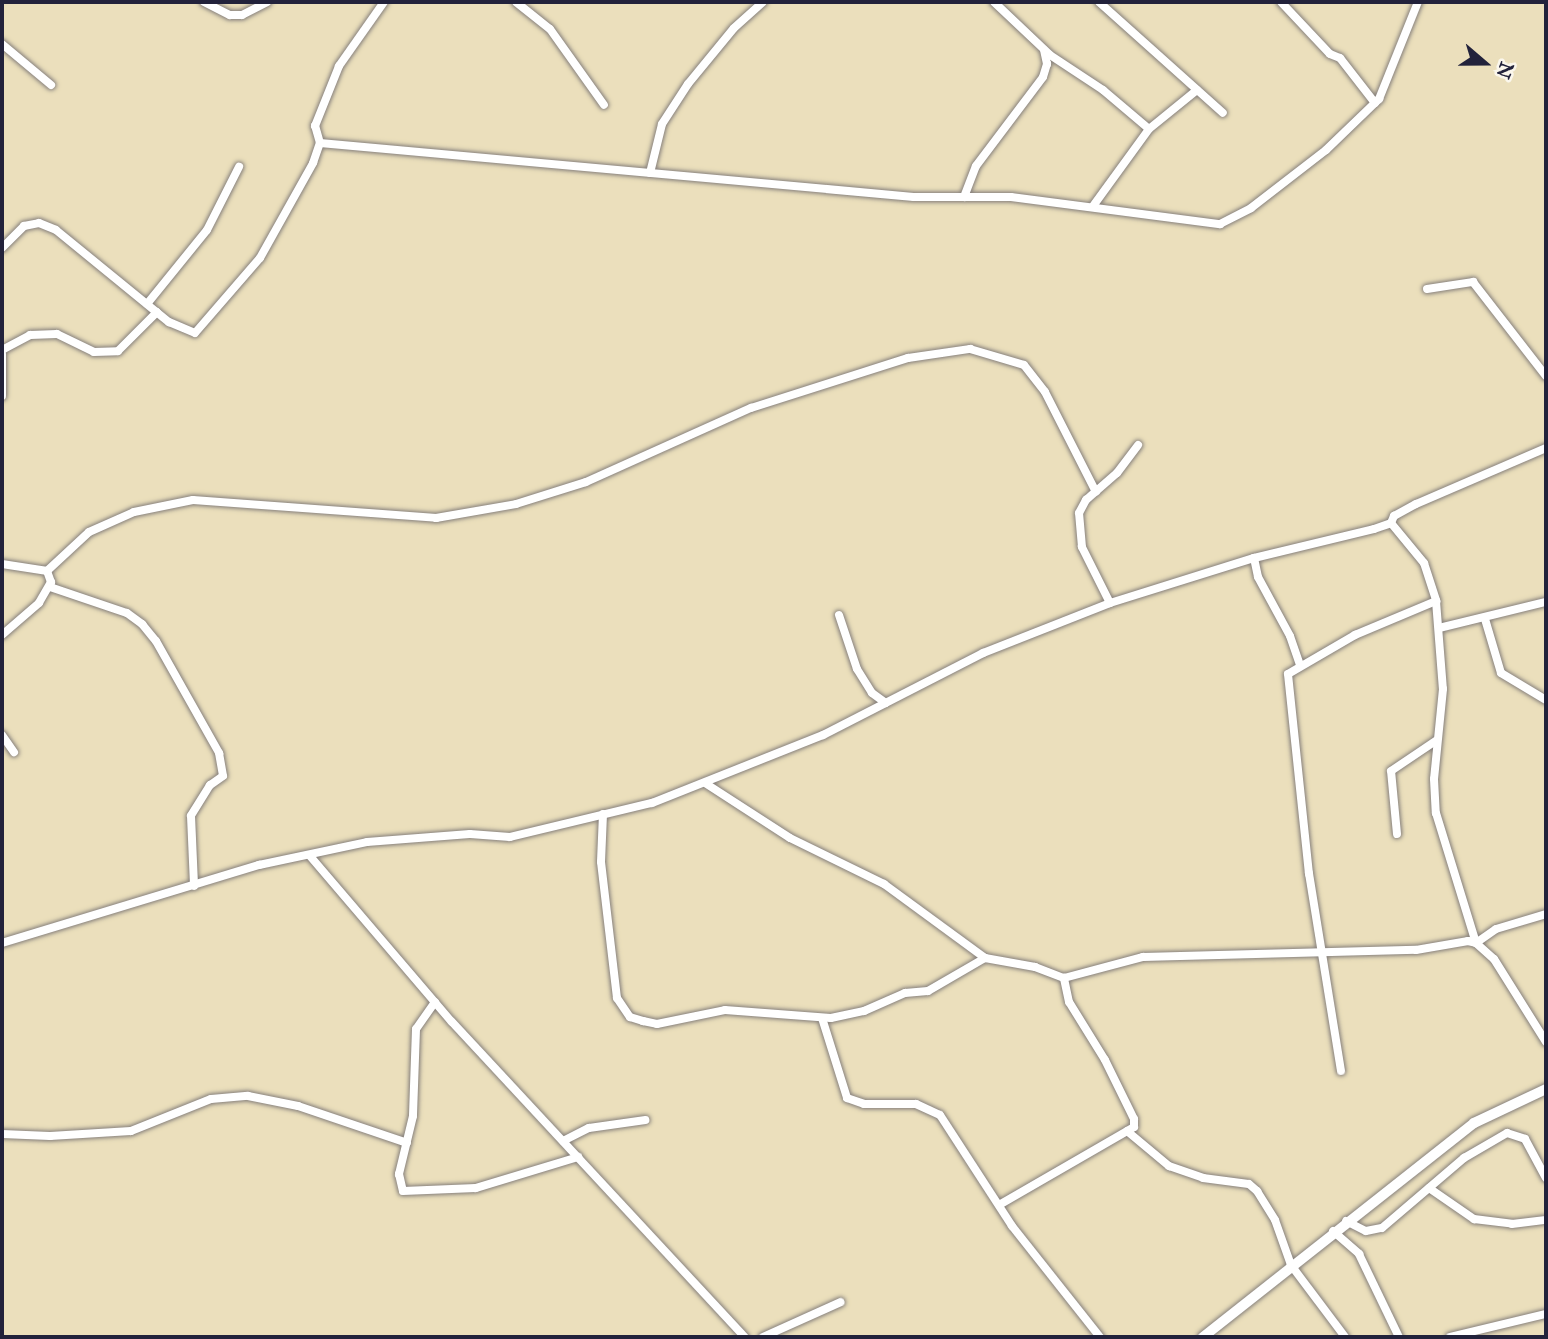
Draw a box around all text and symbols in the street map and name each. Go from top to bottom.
north arrow [1450,28,1520,98]
text: N [1492,59,1519,82]

